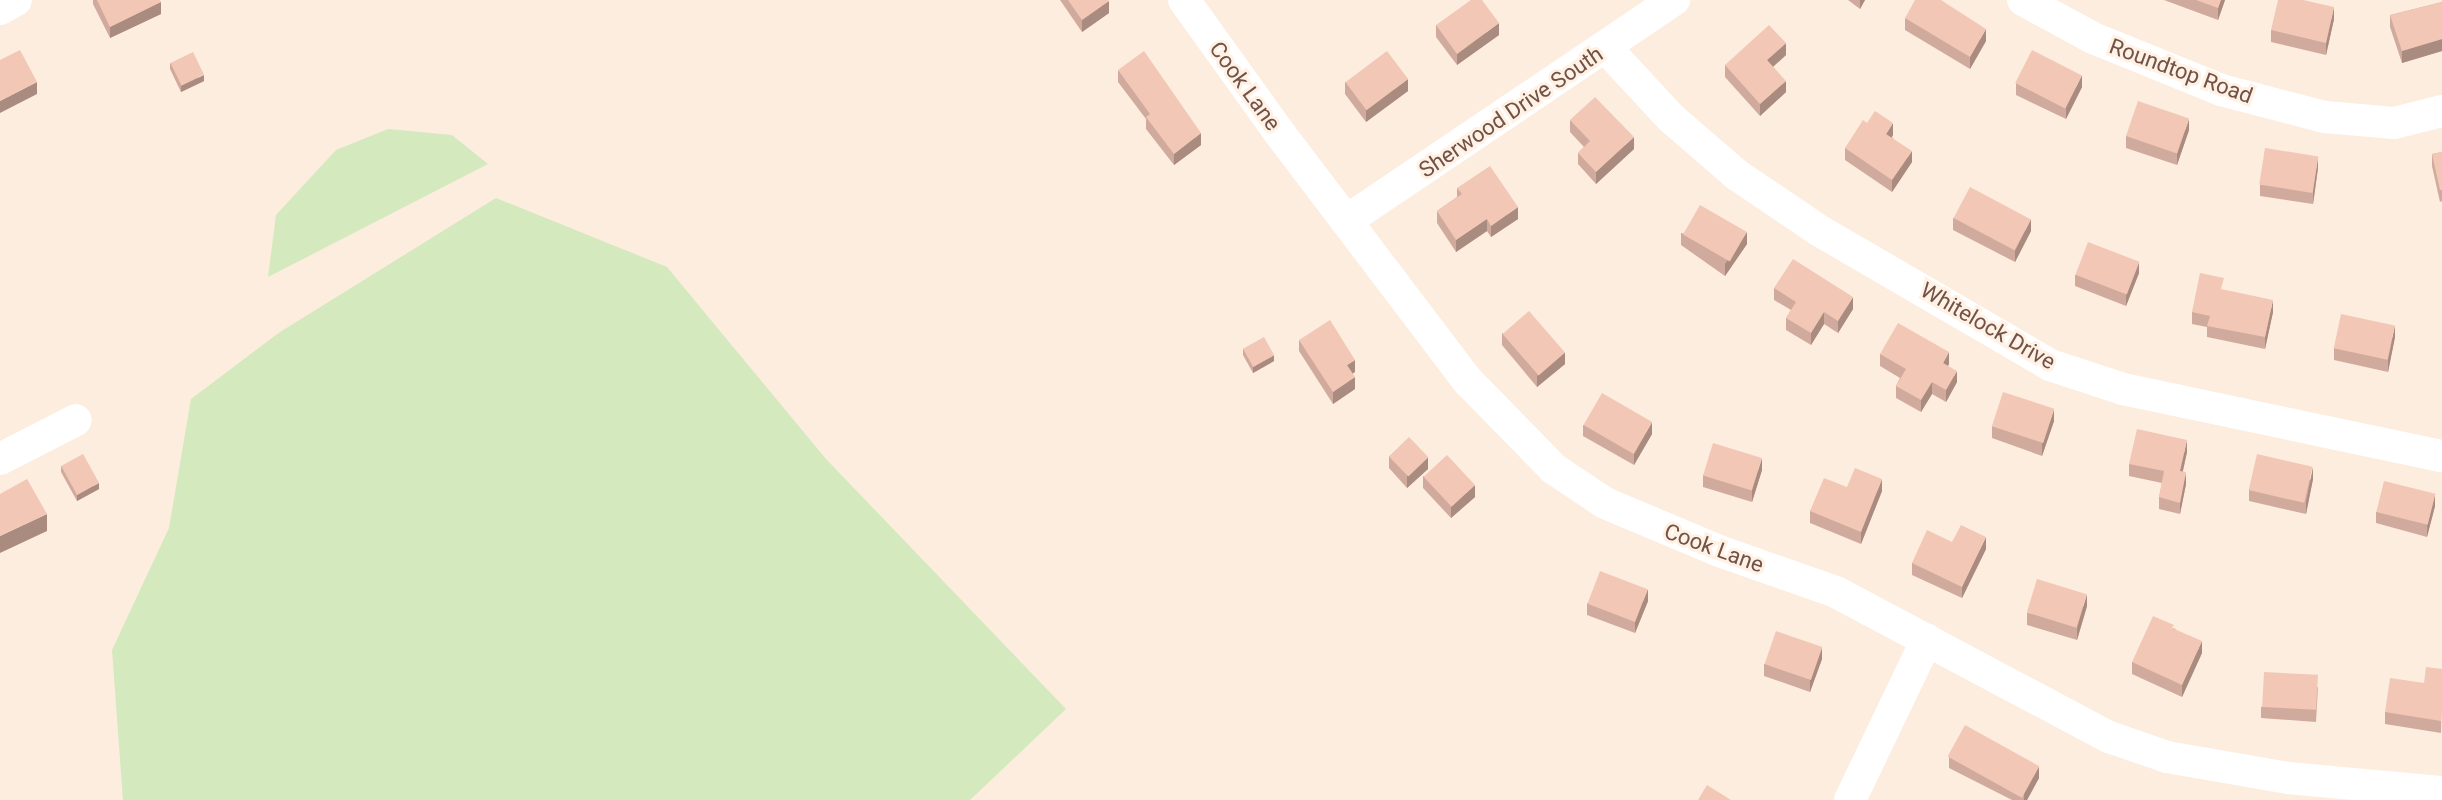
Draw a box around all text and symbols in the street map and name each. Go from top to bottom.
street label: Roundtop Road [2106,33,2256,109]
street label: Cook Lane [1204,36,1286,136]
street label: Sherwood Drive South [1414,41,1608,183]
street label: Whitelock Drive [1916,277,2060,375]
street label: Cook Lane [1661,518,1767,578]

